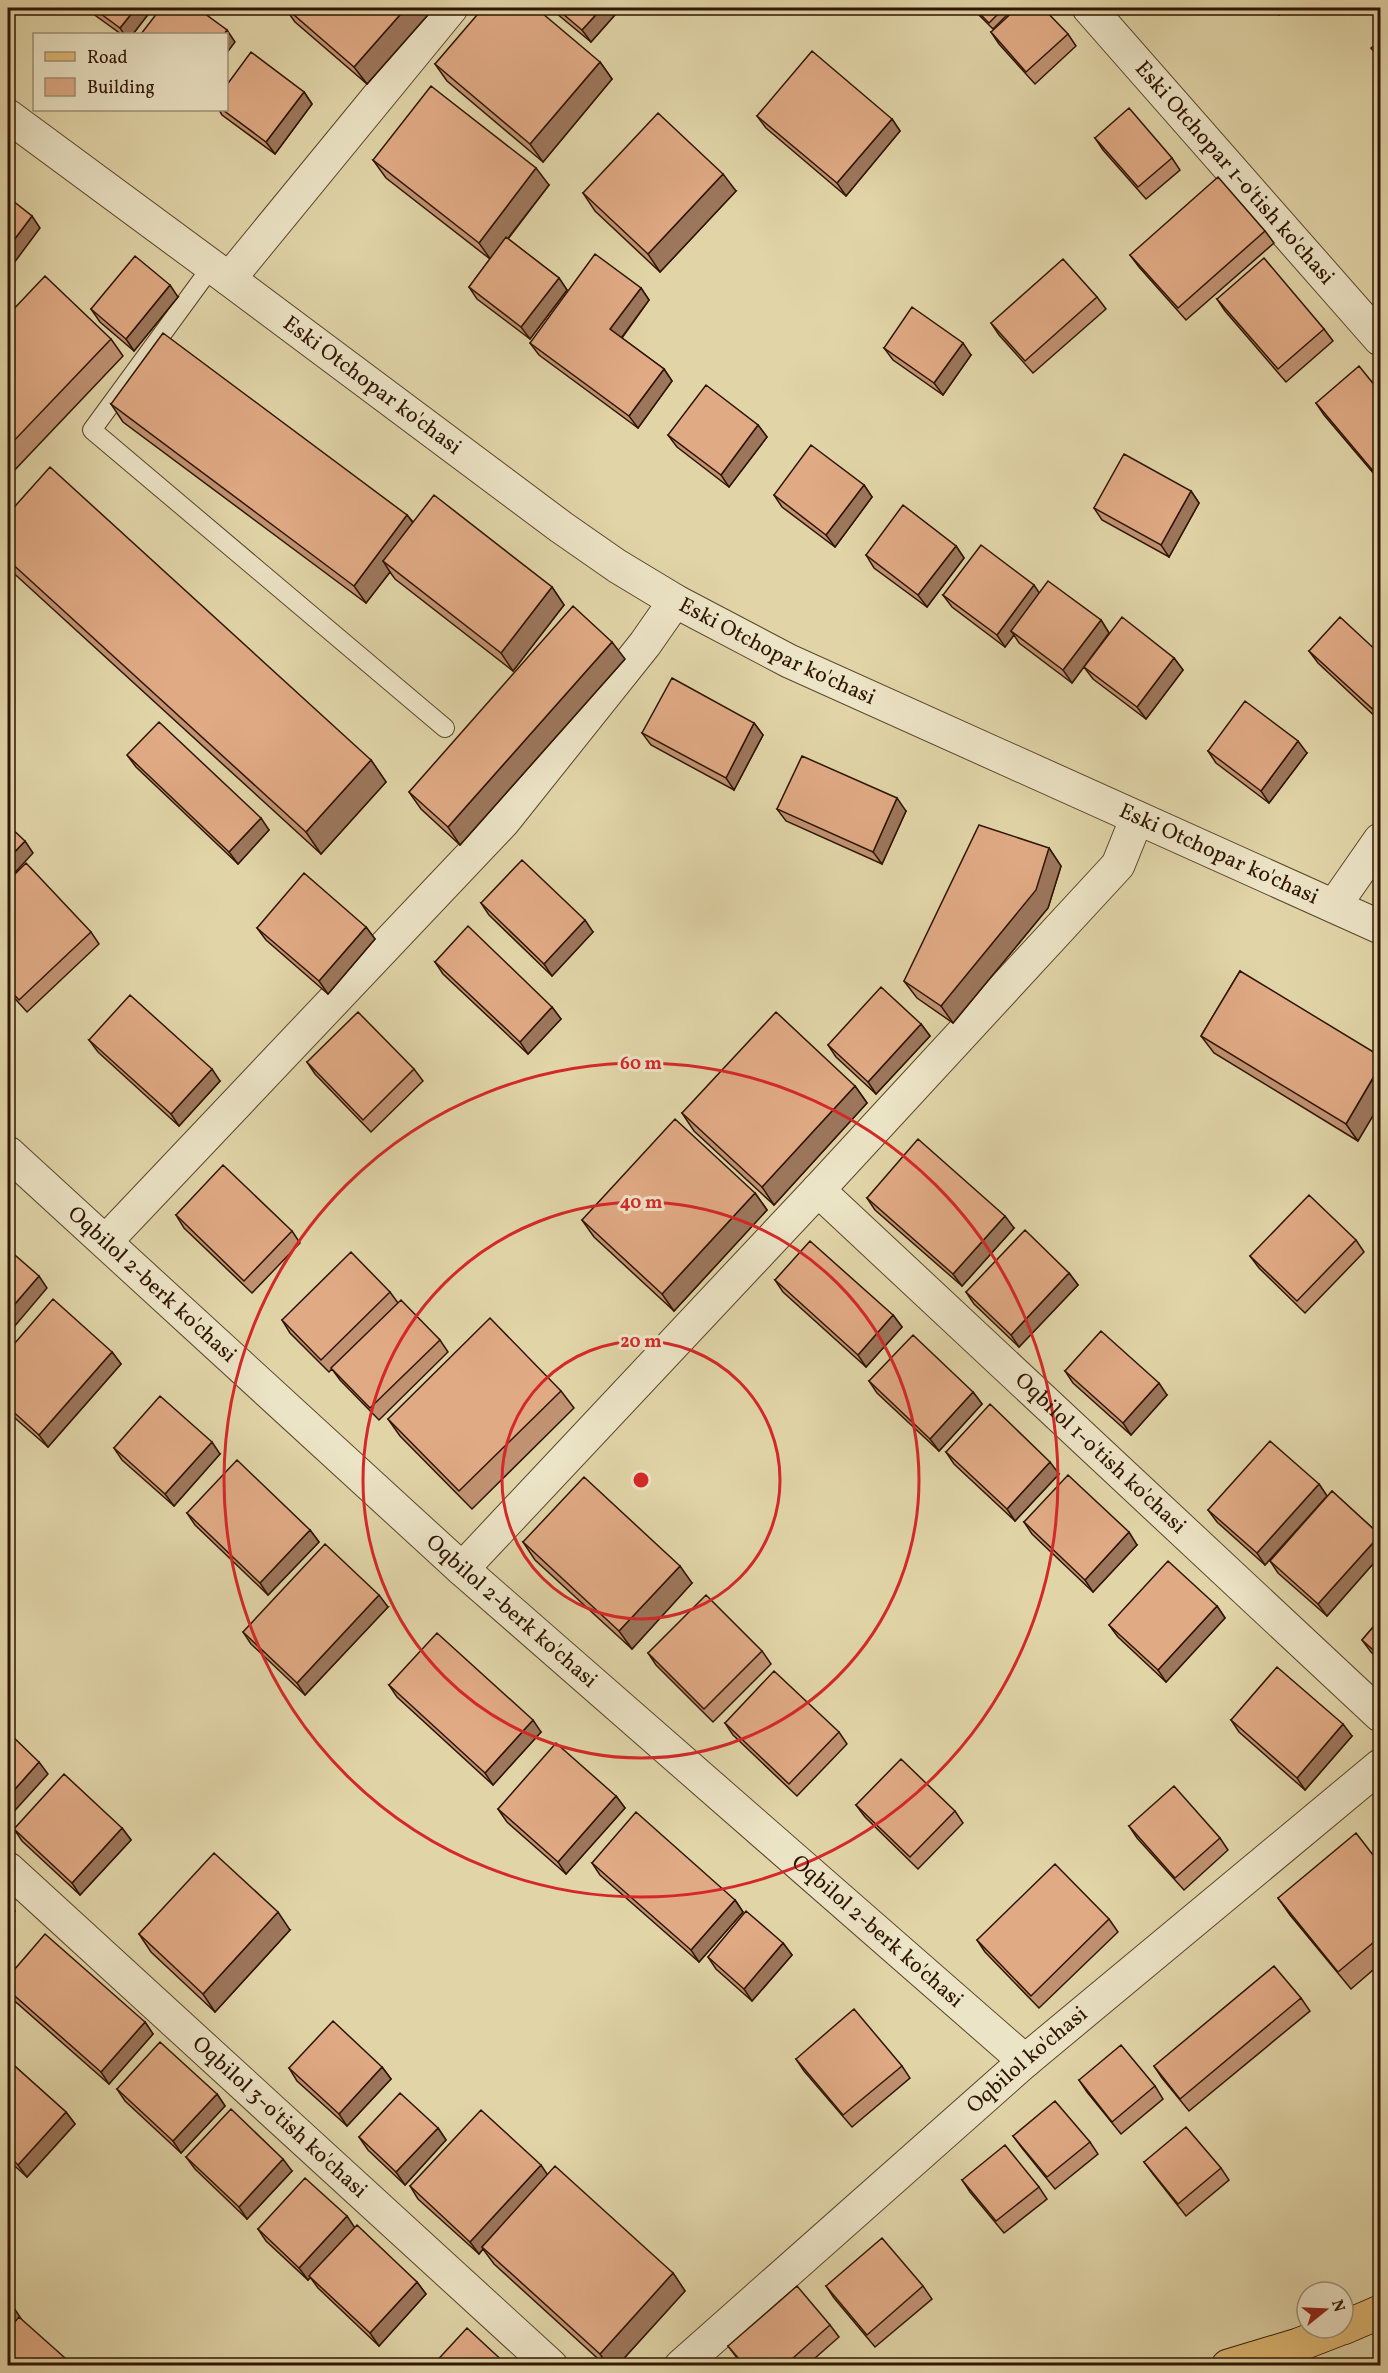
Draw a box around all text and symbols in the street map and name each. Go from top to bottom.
legend [33,33,228,111]
text: Road [87,46,128,71]
street label: Eski Otchopar 1-o'tish ko'chasi [1127,54,1341,292]
text: Building [87,76,155,101]
street label: Eski Otchopar ko'chasi [276,309,468,463]
street label: Eski Otchopar ko'chasi [673,590,880,713]
street label: Eski Otchopar ko'chasi [1114,796,1323,913]
text: 60 m [620,1052,662,1077]
text: 40 m [620,1191,662,1216]
street label: Oqbilol 2-berk ko'chasi [60,1199,243,1370]
text: 20 m [620,1330,662,1355]
street label: Oqbilol 1-o'tish ko'chasi [1007,1366,1193,1541]
centre of rings [631,1470,651,1490]
street label: Oqbilol 2-berk ko'chasi [419,1527,604,1696]
street label: Oqbilol 2-berk ko'chasi [784,1848,970,2016]
street label: Oqbilol ko'chasi [960,1999,1095,2121]
street label: Oqbilol 3-o'tish ko'chasi [185,2029,374,2206]
north arrow [1295,2280,1355,2340]
text: N [1325,2297,1350,2315]

